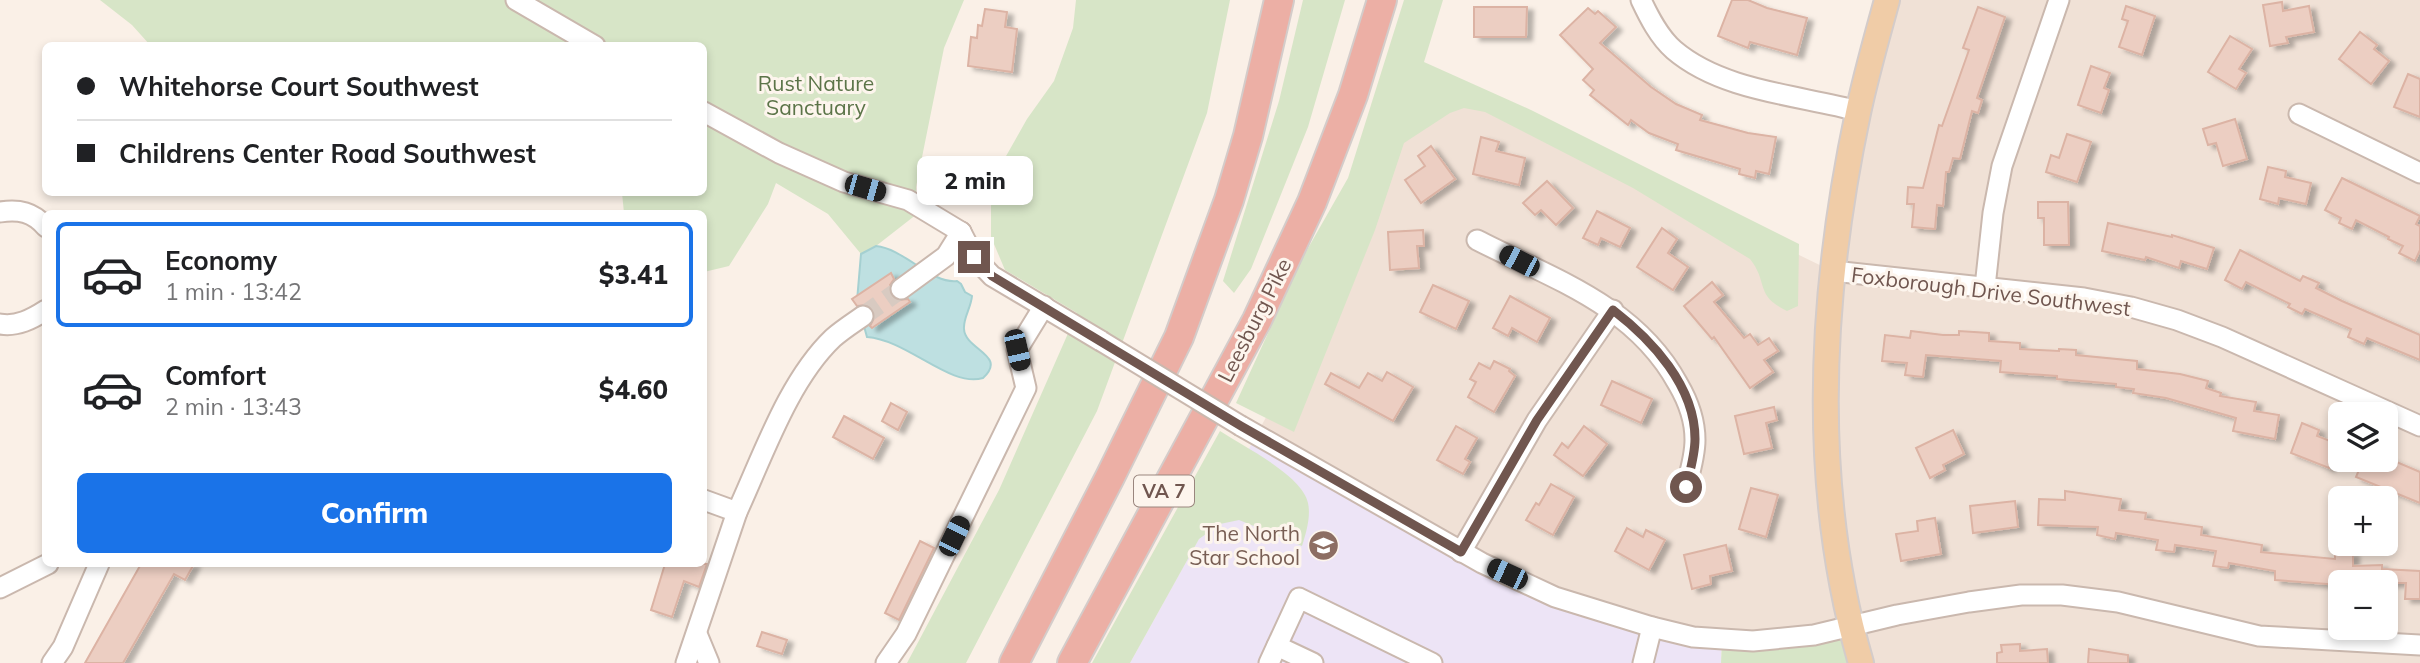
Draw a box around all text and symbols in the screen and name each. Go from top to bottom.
text: Whitehorse Court Southwest [119,70,479,103]
park label: Rust Nature Sanctuary [758,70,874,120]
text: Childrens Center Road Southwest [119,137,536,170]
callout: 2 min [916,156,1032,204]
text: 2 min [944,166,1006,195]
car [842,172,889,204]
route end [958,241,990,273]
car [1496,242,1543,280]
icon: car [81,243,144,306]
text: Economy [165,244,277,277]
street label: Leesburg Pike [1212,254,1296,386]
text: $3.41 [599,258,668,291]
street label: Foxborough Drive Southwest [1850,261,2132,321]
text: 1 min · 13:42 [165,277,302,306]
car [1003,327,1032,373]
icon: car [81,358,144,421]
text: Comfort [165,359,266,392]
text: $4.60 [599,373,668,406]
text: 2 min · 13:43 [165,392,302,421]
map controls [2328,402,2398,640]
button: layers [2328,402,2398,472]
route start [1670,471,1702,503]
button: Confirm [77,473,672,553]
road number: VA 7 [1134,476,1194,506]
button: + [2328,486,2398,556]
car [936,513,973,559]
place label: The North Star School [1189,520,1300,570]
school or university icon: The North Star School [1306,528,1340,562]
car [1484,556,1531,592]
button: − [2328,570,2398,640]

